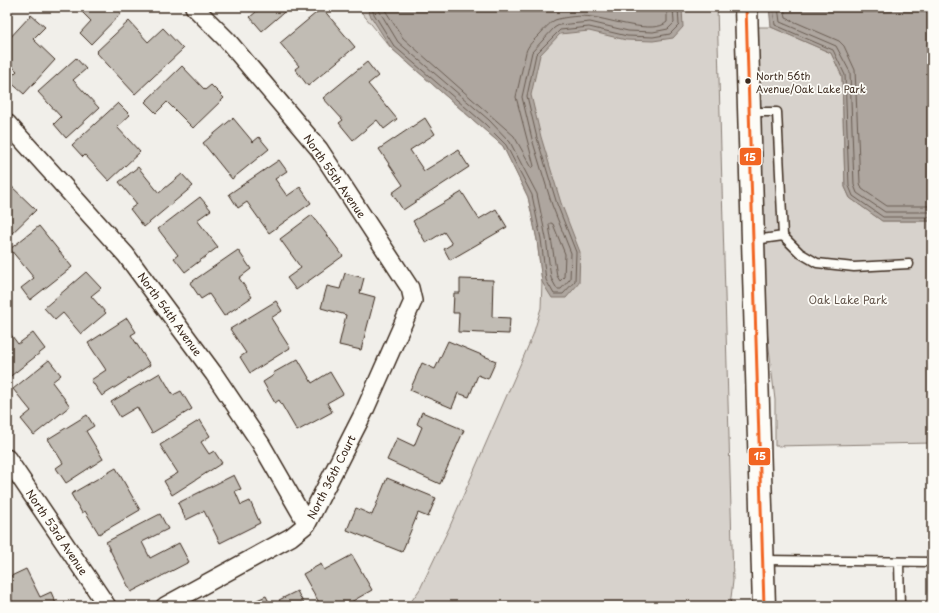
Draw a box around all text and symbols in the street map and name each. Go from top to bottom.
place label: North 56th Avenue/Oak Lake Park [756,68,866,96]
marker: North 56th Avenue/Oak Lake Park [743,76,753,86]
street label: North 55th Avenue [300,131,370,221]
line badge: 15 [739,147,762,166]
text: 15 [744,148,756,165]
street label: North 54th Avenue [134,268,206,360]
park label: Oak Lake Park [809,291,888,308]
street label: North 36th Court [302,431,360,522]
line badge: 15 [748,447,771,466]
text: 15 [754,447,766,464]
street label: North 53rd Avenue [22,486,92,578]

